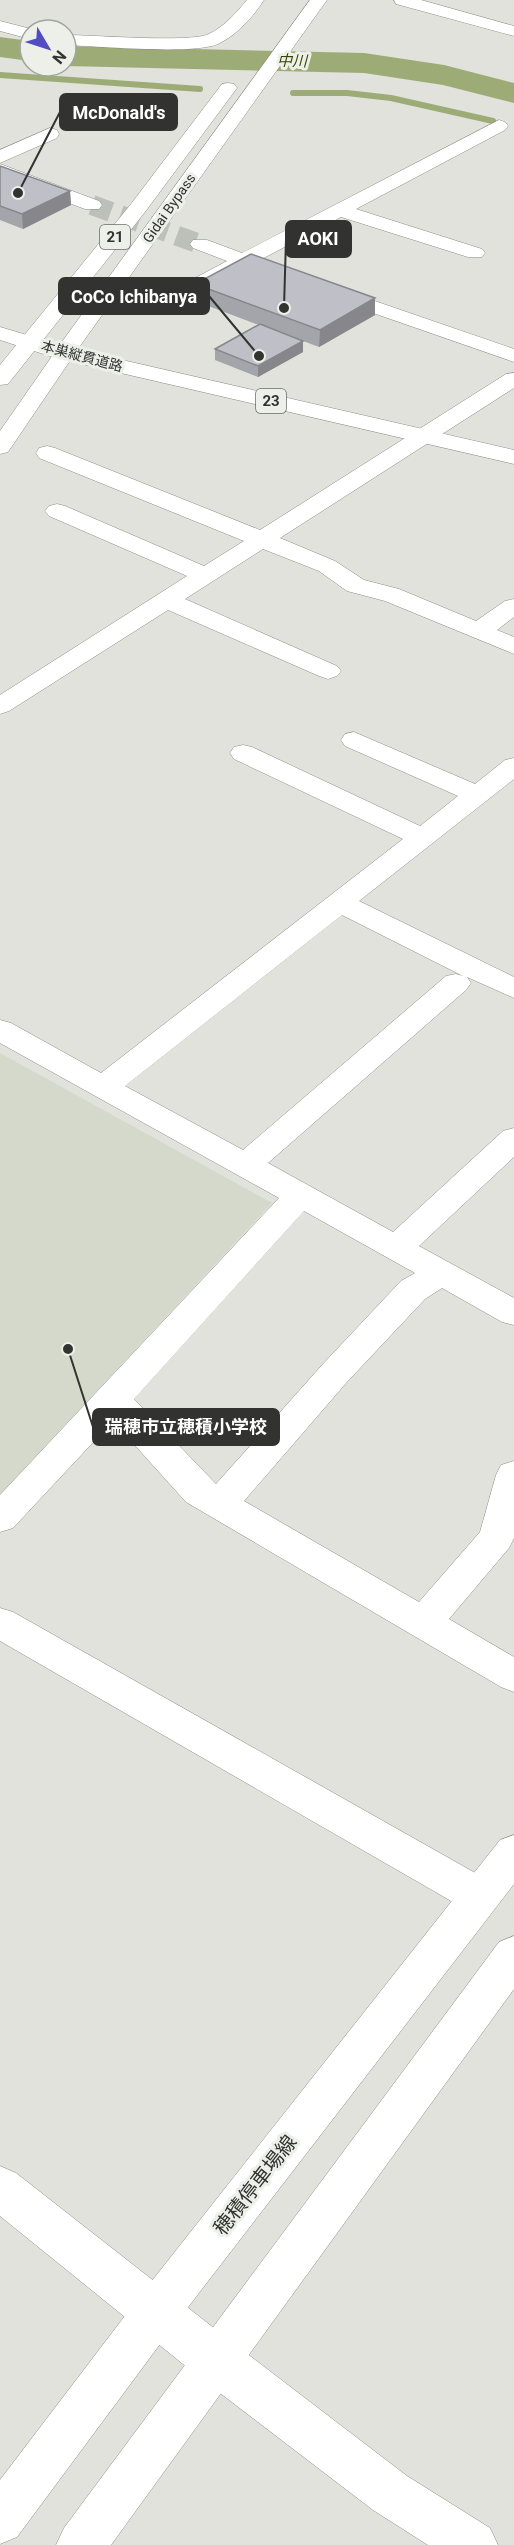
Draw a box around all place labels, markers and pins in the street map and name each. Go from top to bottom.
callout: McDonald's [60,94,177,130]
callout: AOKI [286,221,351,257]
callout: CoCo Ichibanya [59,278,209,314]
callout: 瑞穂市立穂積小学校 [93,1409,279,1445]

